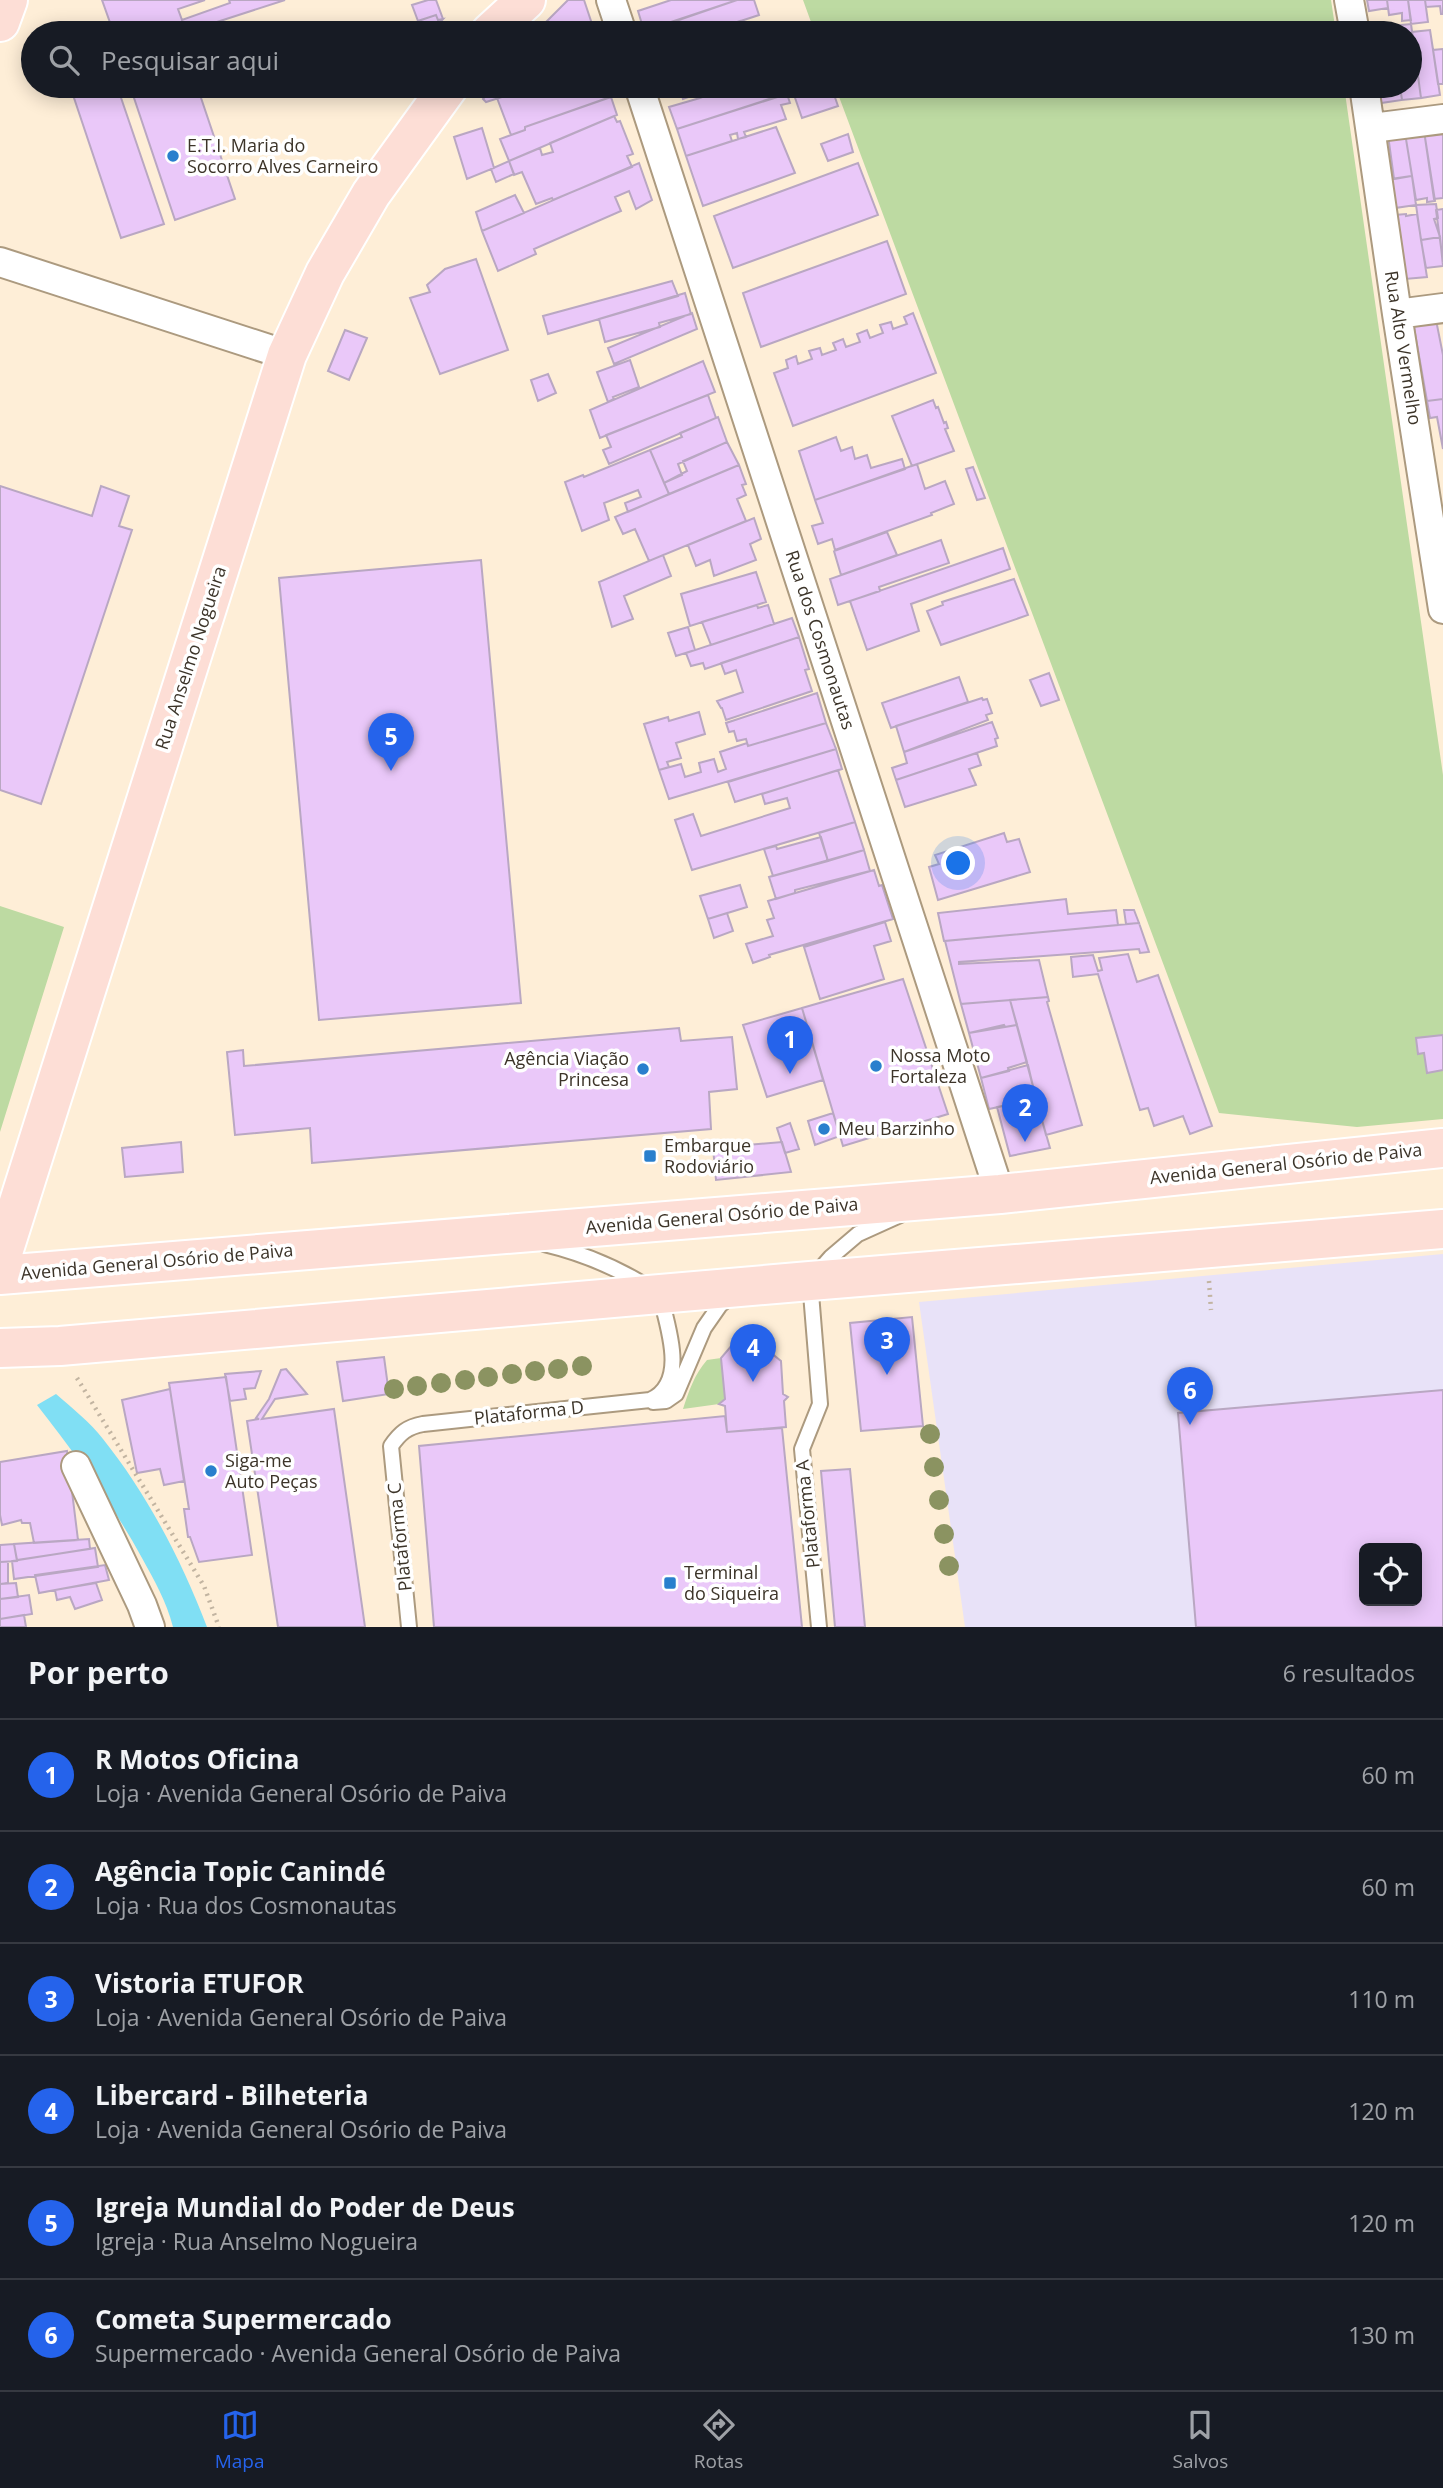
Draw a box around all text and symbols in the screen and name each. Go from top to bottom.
search box [21,21,1422,98]
icon: search [45,41,83,79]
text: Pesquisar aqui [101,42,279,78]
place label: E.T.I. Maria do Socorro Alves Carneiro [187,133,378,178]
marker: E.T.I. Maria do Socorro Alves Carneiro [165,148,181,164]
street label: Rua Alto Vermelho [1380,269,1428,427]
street label: Rua dos Cosmonautas [781,547,861,732]
street label: Rua Anselmo Nogueira [149,563,231,753]
pin: 5 [368,713,414,771]
your location [941,846,975,880]
pin: 1 [767,1016,813,1074]
place label: Nossa Moto Fortaleza [890,1043,990,1088]
place label: Agência Viação Princesa [504,1046,629,1091]
marker: Nossa Moto Fortaleza [868,1058,884,1074]
marker: Agência Viação Princesa [635,1061,651,1077]
pin: 2 [1002,1084,1048,1142]
place label: Meu Barzinho [838,1116,955,1140]
marker: Meu Barzinho [816,1121,832,1137]
place label: Embarque Rodoviário [664,1133,754,1178]
street label: Avenida General Osório de Paiva [1149,1137,1423,1189]
marker: Embarque Rodoviário [642,1148,658,1164]
street label: Avenida General Osório de Paiva [585,1191,859,1239]
street label: Avenida General Osório de Paiva [20,1237,294,1285]
pin: 3 [864,1317,910,1375]
pin: 4 [730,1324,776,1382]
pin: 6 [1167,1367,1213,1425]
street label: Plataforma D [473,1394,585,1430]
place label: Siga-me Auto Peças [225,1448,317,1493]
street label: Plataforma A [789,1458,825,1569]
marker: Siga-me Auto Peças [203,1463,219,1479]
street label: Plataforma C [381,1482,417,1592]
map controls [1359,1543,1422,1606]
button: locate [1359,1543,1422,1606]
place label: Terminal do Siqueira [684,1560,779,1605]
marker: Terminal do Siqueira [662,1575,678,1591]
text: Por perto [28,1652,169,1693]
text: 6 resultados [1283,1657,1415,1689]
text: R Motos Oficina [95,1741,299,1777]
text: 1 [44,1759,58,1791]
text: 60 m [1361,1759,1415,1791]
text: Loja · Avenida General Osório de Paiva [95,1777,507,1809]
text: Agência Topic Canindé [95,1853,386,1889]
text: 2 [44,1871,58,1903]
text: 60 m [1361,1871,1415,1903]
text: Loja · Rua dos Cosmonautas [95,1889,397,1921]
text: Vistoria ETUFOR [95,1965,304,2001]
text: 3 [44,1983,58,2015]
text: 110 m [1348,1983,1415,2015]
text: Loja · Avenida General Osório de Paiva [95,2001,507,2033]
text: Libercard - Bilheteria [95,2077,368,2113]
text: 4 [44,2095,58,2127]
text: 120 m [1348,2095,1415,2127]
text: Loja · Avenida General Osório de Paiva [95,2113,507,2145]
text: Igreja Mundial do Poder de Deus [95,2189,515,2225]
text: 5 [44,2207,58,2239]
text: 120 m [1348,2207,1415,2239]
text: Igreja · Rua Anselmo Nogueira [95,2225,418,2257]
text: Cometa Supermercado [95,2301,392,2337]
text: 6 [44,2319,58,2351]
text: 130 m [1348,2319,1415,2351]
text: Supermercado · Avenida General Osório de Paiva [95,2337,621,2369]
tab: Mapa [215,2406,264,2474]
tab: Rotas [694,2406,743,2474]
tab: Salvos [1173,2406,1228,2474]

